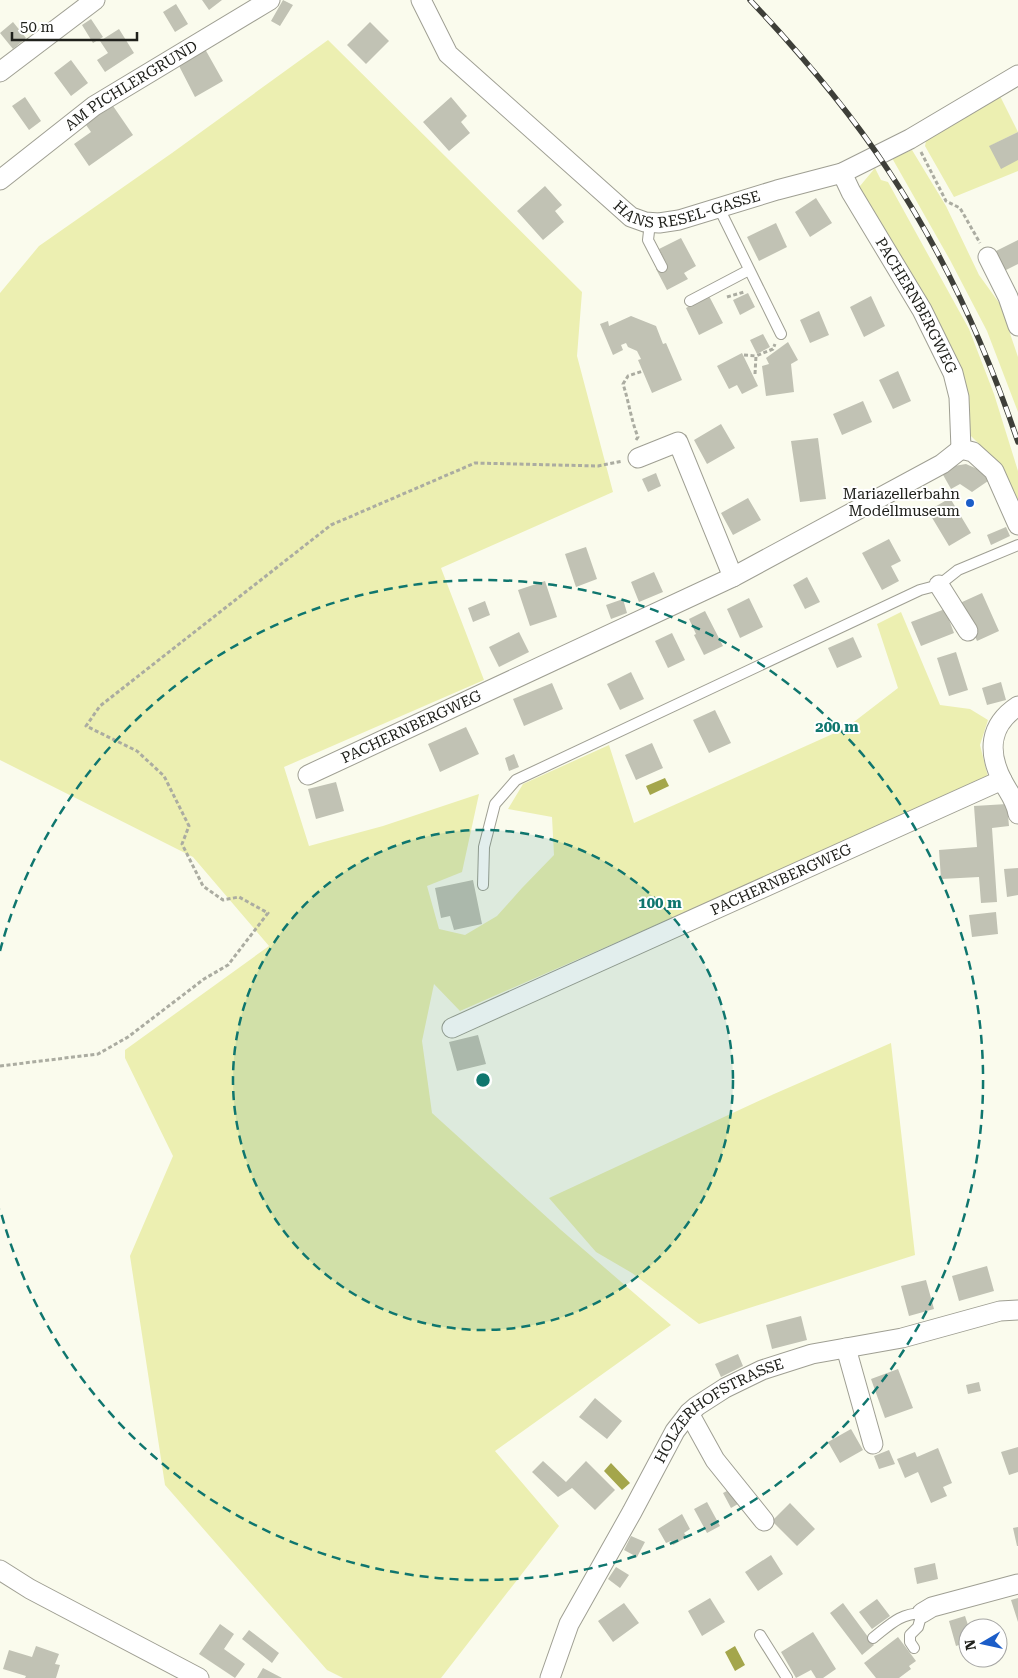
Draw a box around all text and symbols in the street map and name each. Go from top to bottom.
scale bar [12,10,138,42]
text: 50 m [20,18,55,36]
street label: AM PICHLERGRUND [61,37,201,134]
street label: HANS RESEL-GASSE [610,187,762,232]
street label: PACHERNBERGWEG [871,234,961,377]
place label: Mariazellerbahn Modellmuseum [843,485,960,520]
marker: Mariazellerbahn Modellmuseum [964,497,976,509]
street label: PACHERNBERGWEG [338,686,485,767]
text: 200 m [815,718,859,736]
street label: PACHERNBERGWEG [708,840,855,919]
text: 100 m [638,894,682,912]
centre of rings [474,1071,492,1089]
street label: HOLZERHOFSTRASSE [651,1355,786,1466]
north arrow [958,1618,1008,1668]
text: N [961,1638,979,1652]

